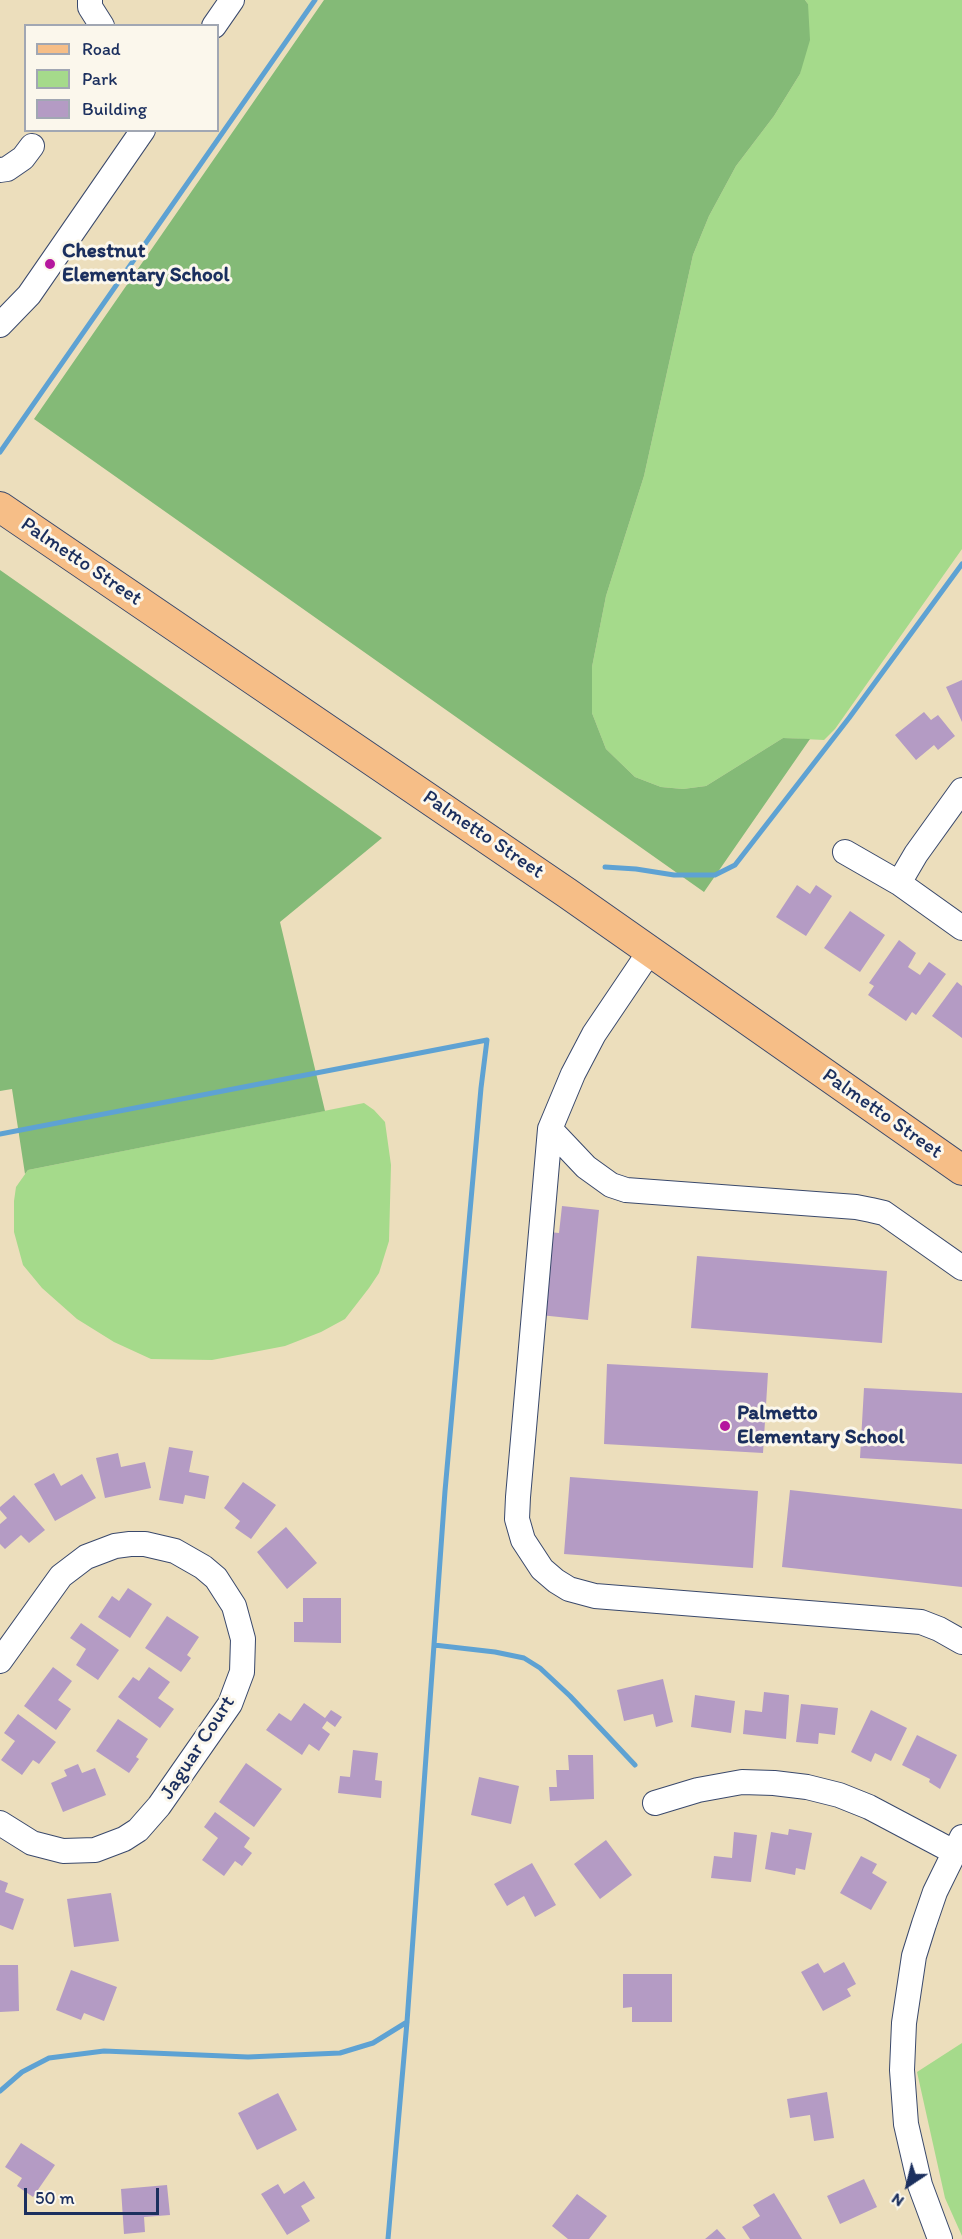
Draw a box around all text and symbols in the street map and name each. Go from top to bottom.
legend [24,24,219,132]
text: Road [82,38,121,60]
text: Park [82,68,117,90]
text: Building [82,98,147,120]
place label: Chestnut Elementary School [62,239,229,289]
marker: Chestnut Elementary School [43,257,57,271]
street label: Palmetto Street [16,512,146,612]
street label: Palmetto Street [418,785,548,885]
street label: Palmetto Street [817,1063,947,1165]
place label: Palmetto Elementary School [737,1401,904,1451]
marker: Palmetto Elementary School [718,1419,732,1433]
street label: Jaguar Court [155,1691,241,1805]
north arrow [878,2155,938,2215]
scale bar [27,2176,162,2214]
text: 50 m [35,2187,75,2209]
text: N [888,2189,907,2211]

